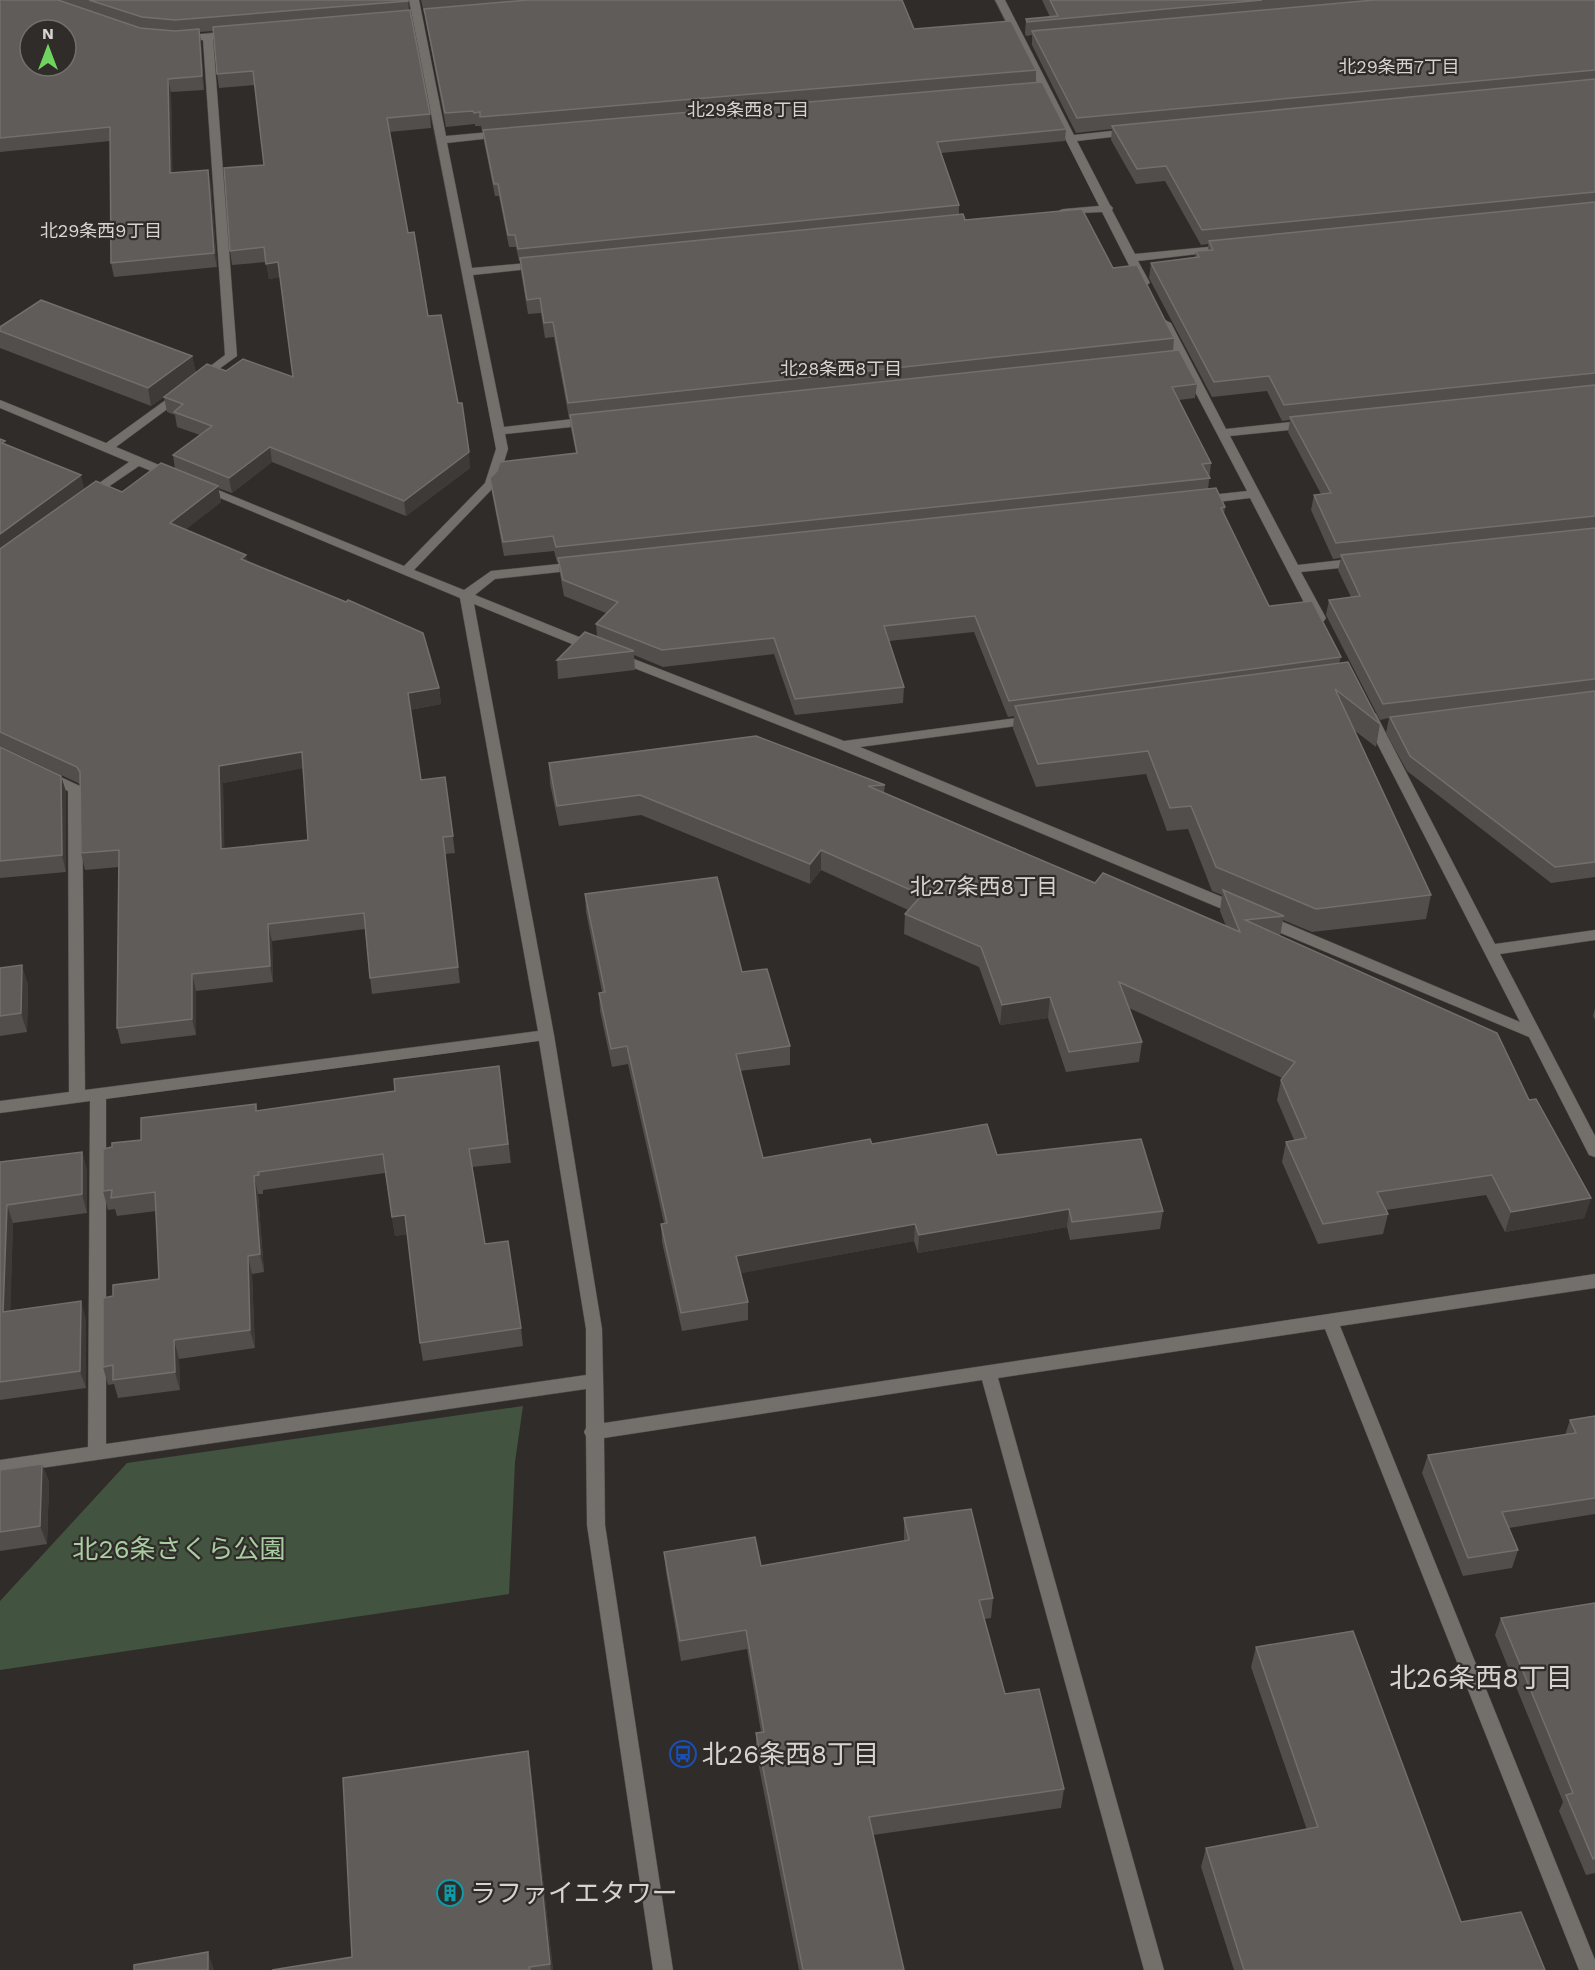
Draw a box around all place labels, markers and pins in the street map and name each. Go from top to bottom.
bus stop icon: 北26条西8丁目 [668,1739,698,1769]
place label: 北26条西8丁目 [702,1739,879,1769]
building icon: ラファイエタワー [435,1878,465,1908]
place label: ラファイエタワー [470,1878,678,1908]

